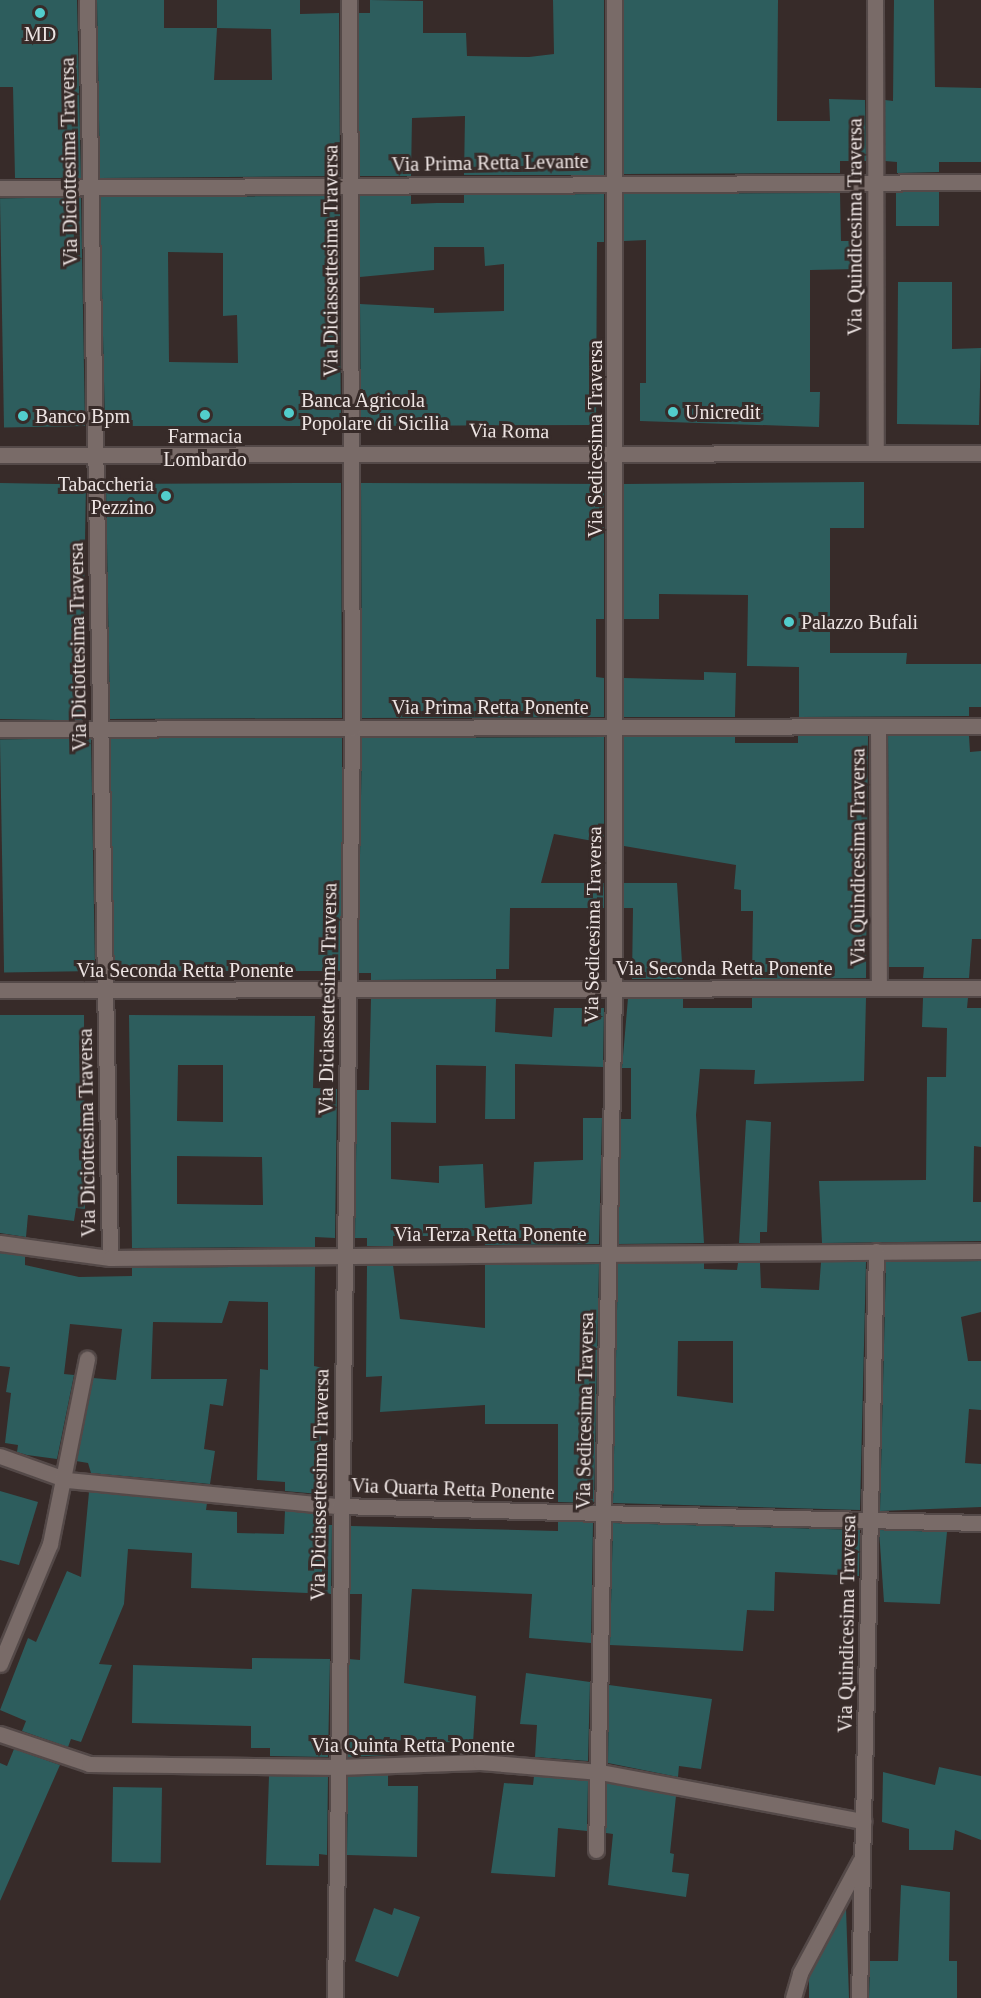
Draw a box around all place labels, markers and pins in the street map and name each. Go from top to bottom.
marker: MD [33,6,47,20]
place label: MD [24,22,56,46]
place label: Banca Agricola Popolare di Sicilia [301,389,449,436]
place label: Unicredit [685,400,761,424]
place label: Banco Bpm [35,404,130,428]
marker: Unicredit [666,405,680,419]
marker: Banca Agricola Popolare di Sicilia [282,406,296,420]
marker: Farmacia Lombardo [198,408,212,422]
marker: Banco Bpm [16,409,30,423]
place label: Farmacia Lombardo [163,424,247,471]
place label: Tabaccheria Pezzino [58,472,154,519]
marker: Tabaccheria Pezzino [159,489,173,503]
place label: Palazzo Bufali [801,610,918,634]
marker: Palazzo Bufali [782,615,796,629]

